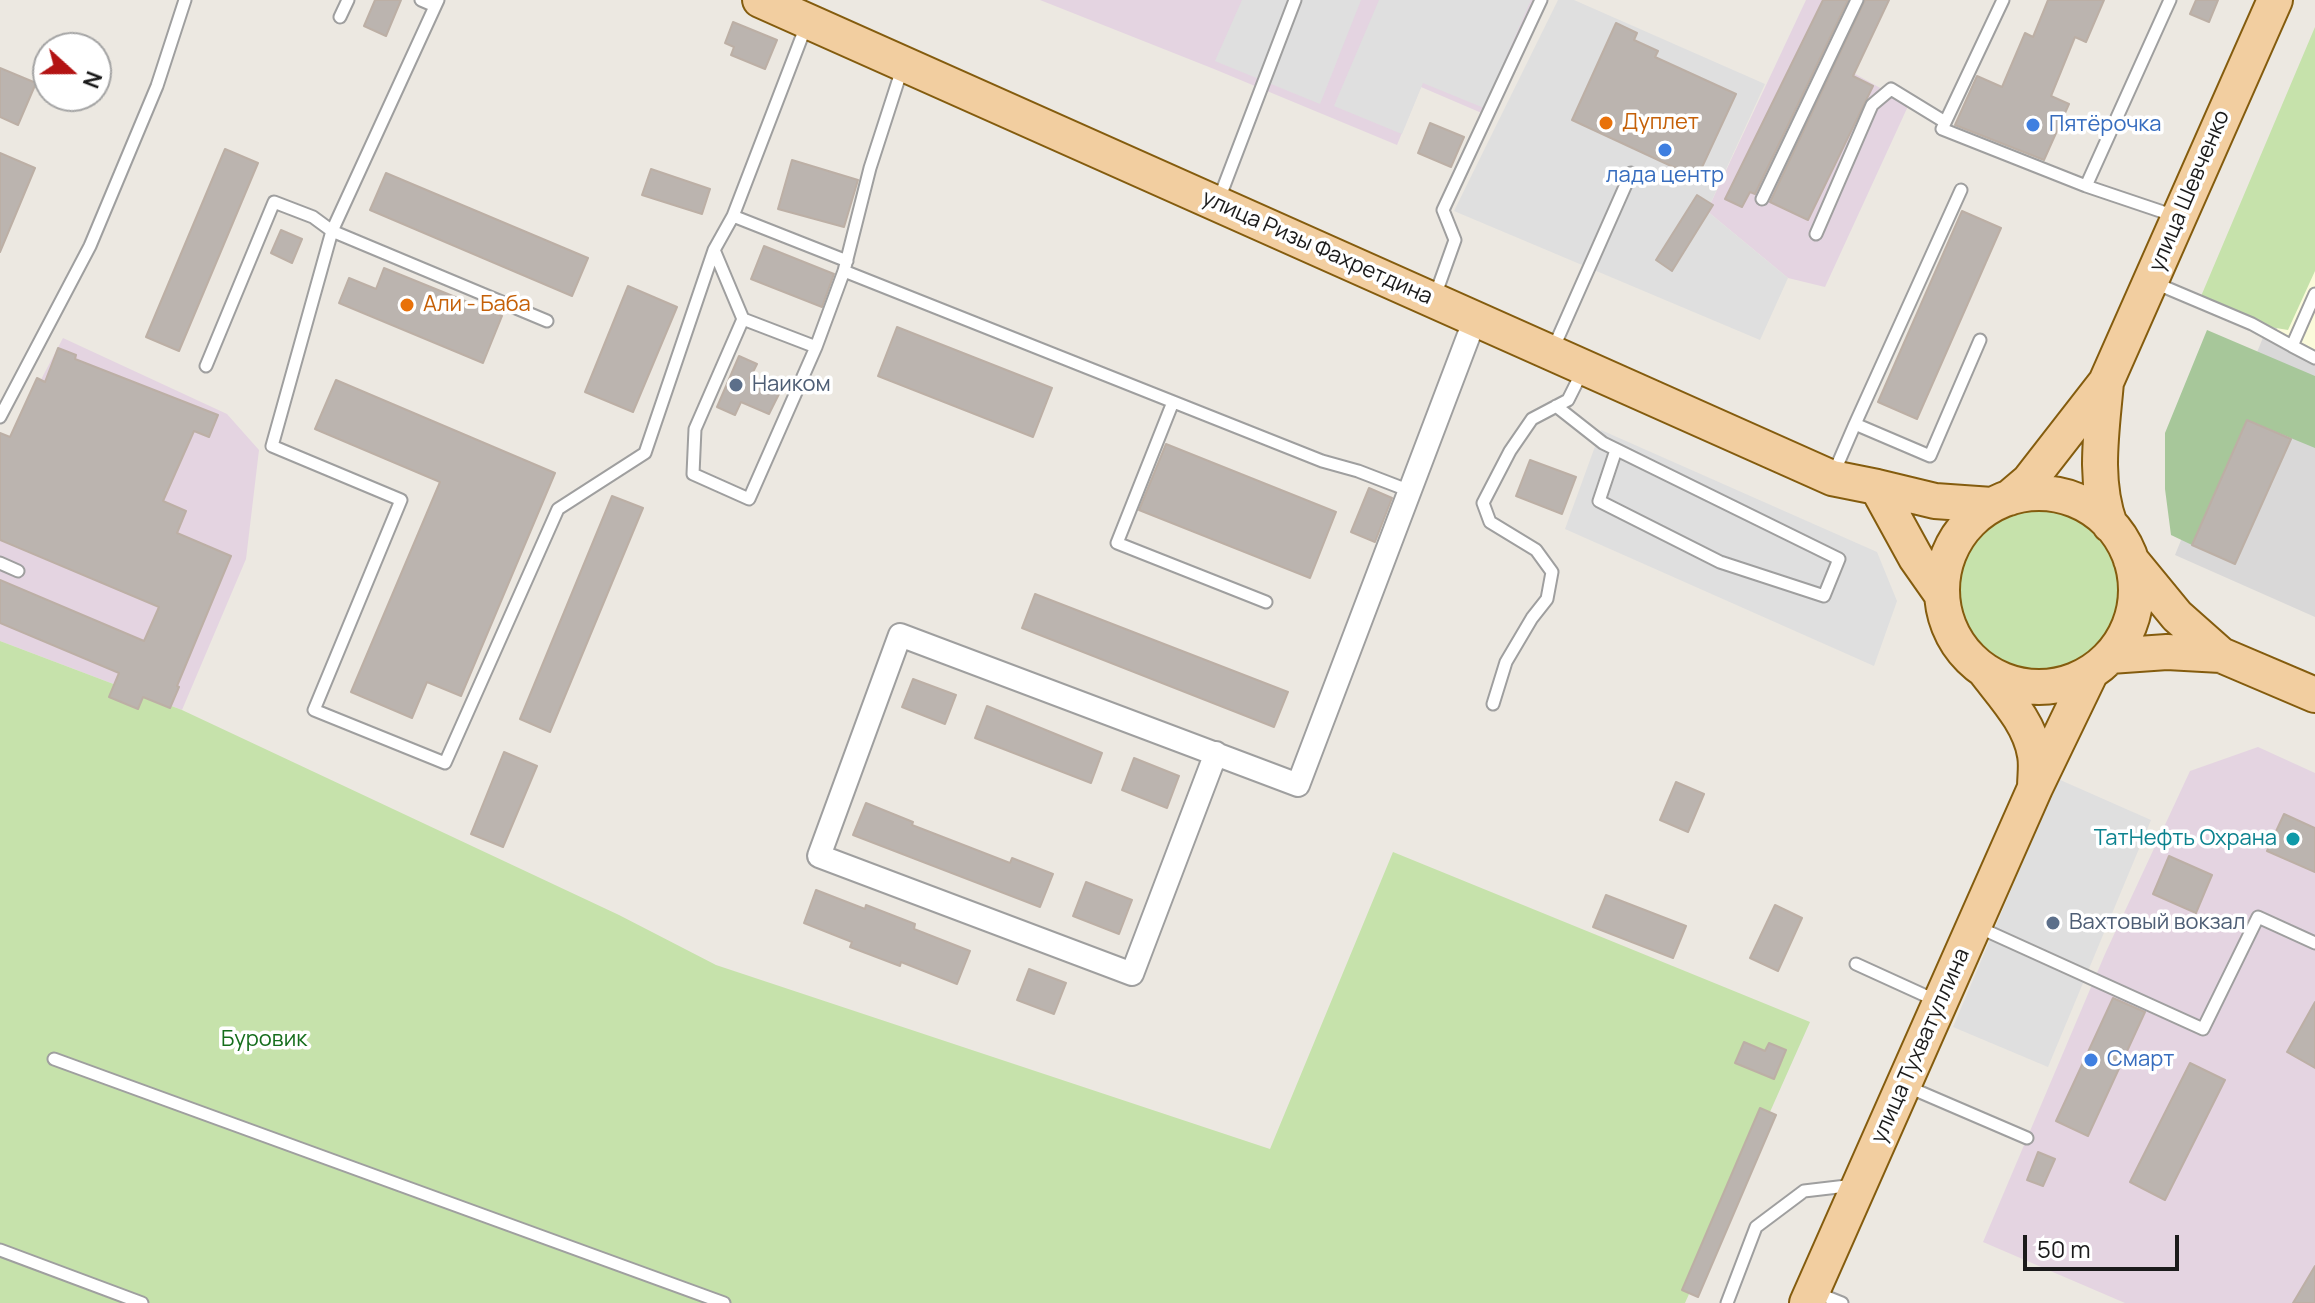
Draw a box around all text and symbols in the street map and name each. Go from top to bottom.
north arrow [32,32,112,112]
text: N [76,67,109,93]
street label: улица Шевченко [2144,106,2236,276]
place label: Дуплет [1622,110,1699,136]
place label: Пятёрочка [2049,112,2162,138]
marker: Дуплет [1597,114,1615,132]
marker: Пятёрочка [2024,116,2042,134]
marker: лада центр [1656,141,1674,159]
place label: лада центр [1606,163,1724,189]
street label: улица Ризы Фахретдина [1198,185,1436,311]
place label: Али - Баба [423,292,531,318]
marker: Али - Баба [398,296,416,314]
place label: Наиком [752,372,831,398]
marker: Наиком [727,376,745,394]
place label: ТатНефть Охрана [2094,826,2277,852]
marker: ТатНефть Охрана [2284,830,2302,848]
place label: Вахтовый вокзал [2069,910,2245,936]
marker: Вахтовый вокзал [2044,914,2062,932]
street label: улица Тухватуллина [1866,944,1976,1148]
park label: Буровик [221,1027,307,1053]
place label: Смарт [2107,1047,2174,1073]
marker: Смарт [2082,1051,2100,1069]
scale bar [2027,1219,2183,1269]
text: 50 m [2037,1232,2091,1265]

